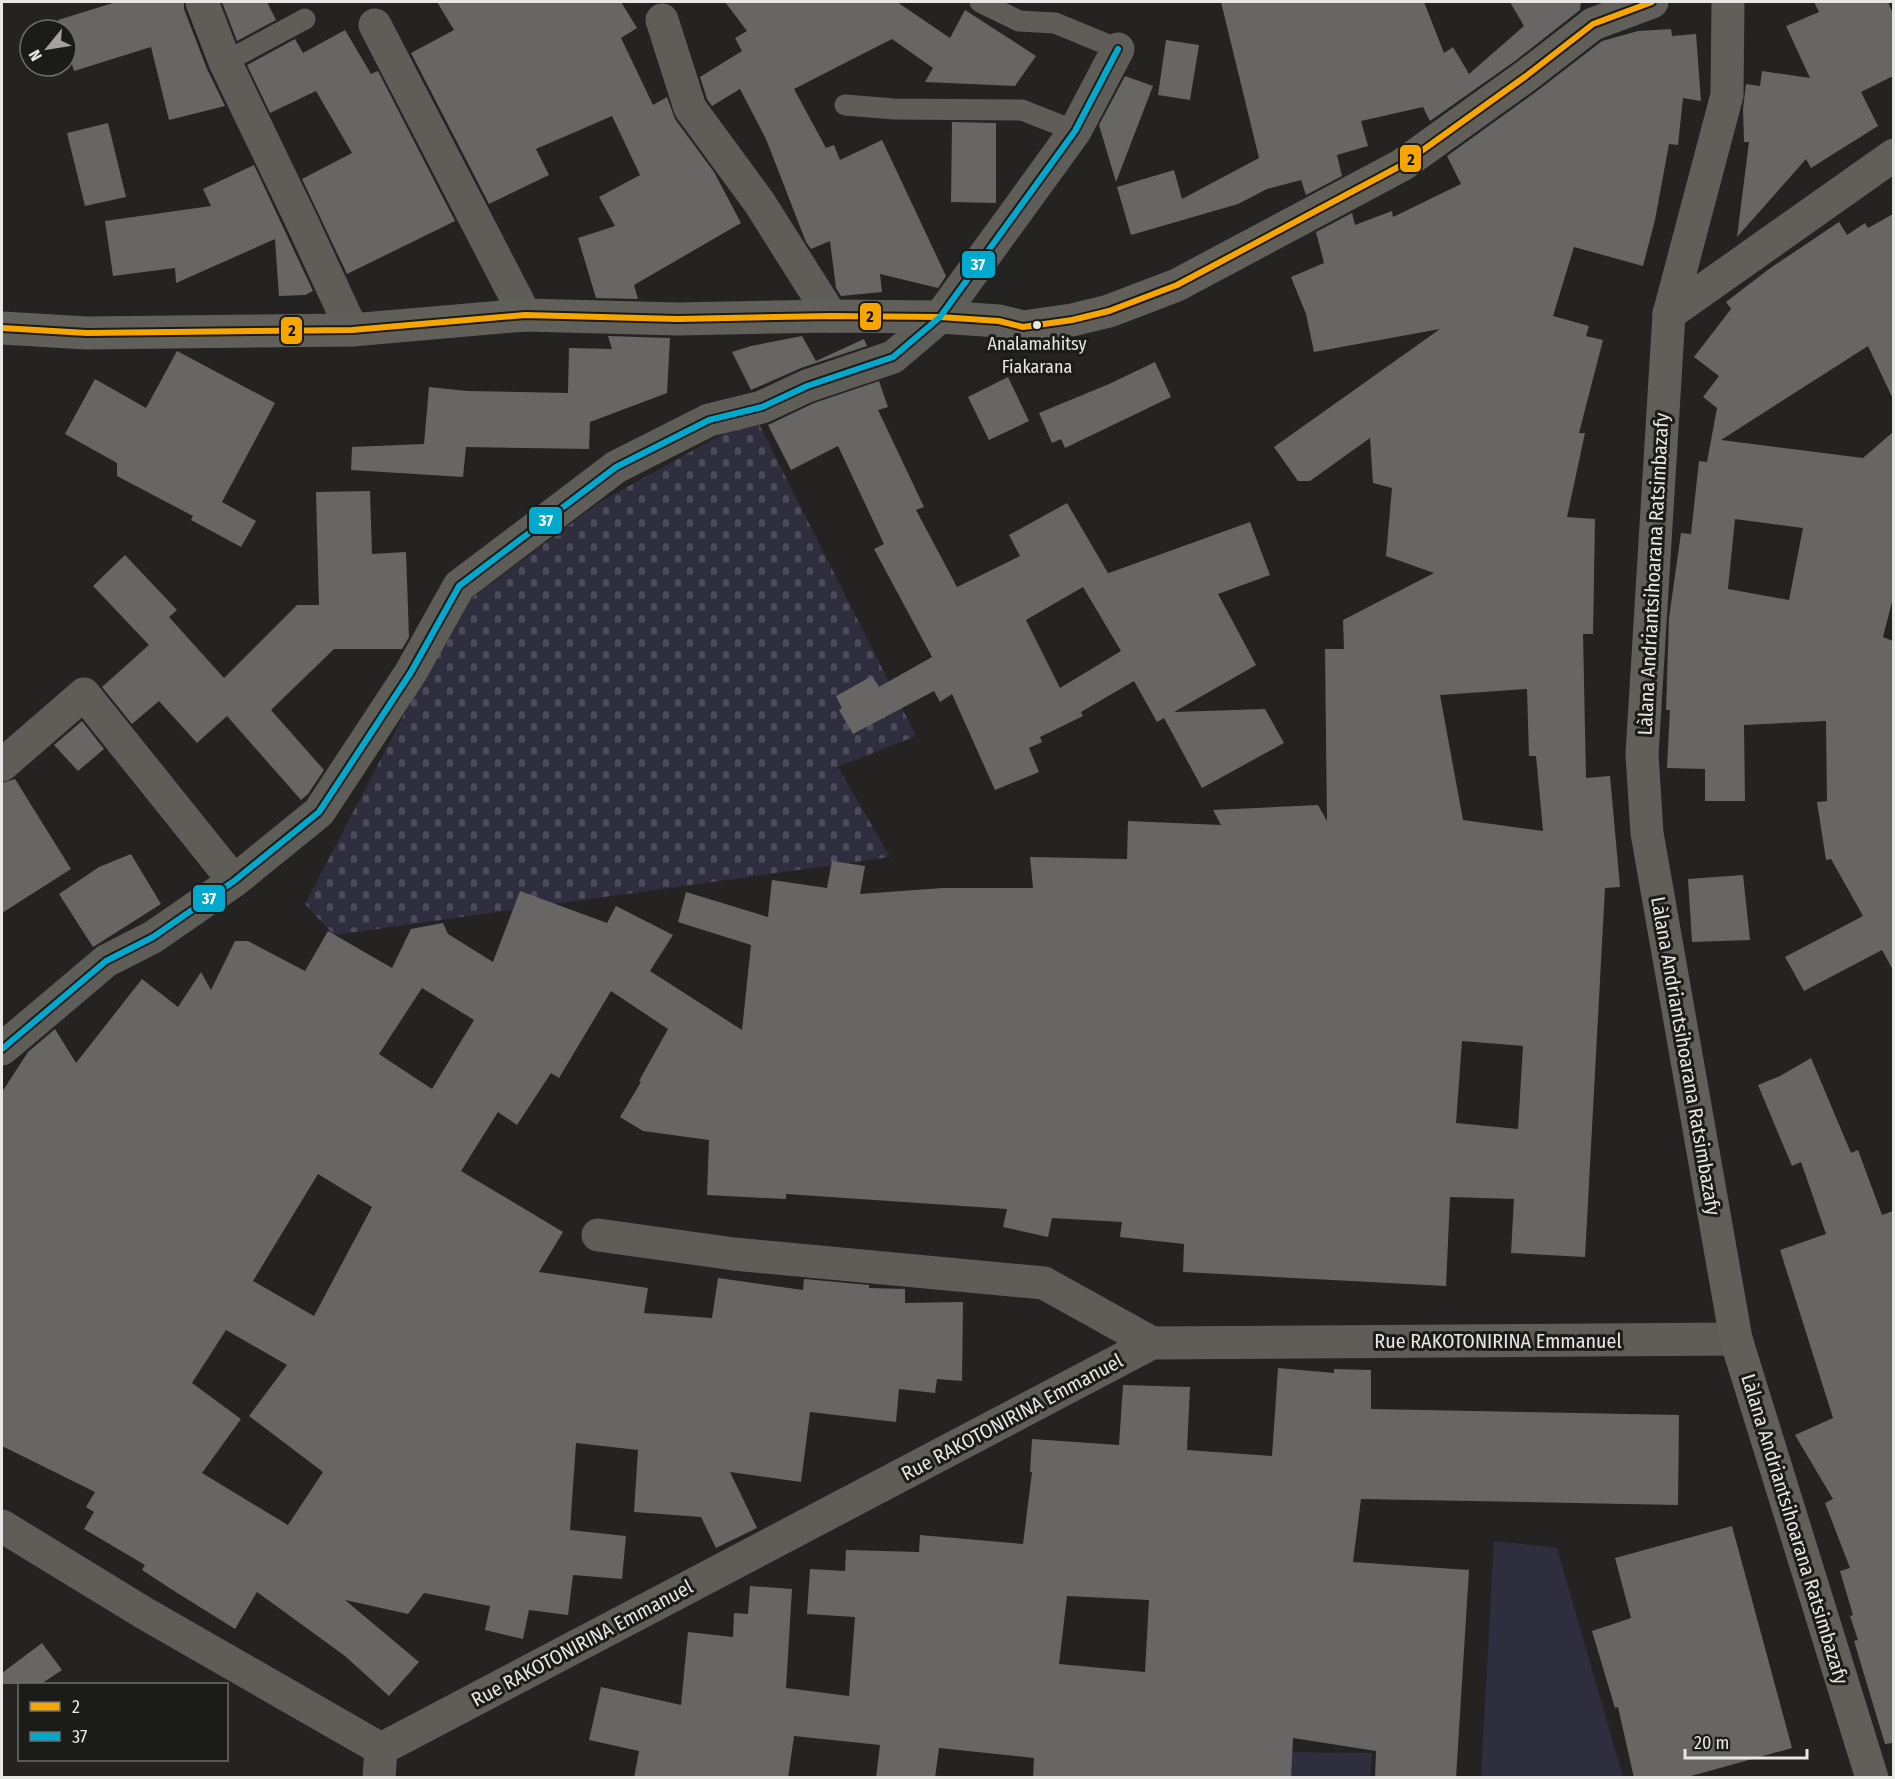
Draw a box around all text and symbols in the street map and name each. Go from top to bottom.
north arrow [18,18,78,78]
text: N [25,46,46,64]
line badge: 2 [1399,144,1422,173]
text: 2 [1406,150,1415,169]
line badge: 37 [961,250,996,279]
text: 37 [970,255,985,274]
line badge: 2 [859,302,882,331]
text: 2 [865,307,874,326]
line badge: 2 [280,316,303,345]
marker: Analamahitsy Fiakarana [1031,319,1043,331]
text: 2 [287,321,296,340]
place label: Analamahitsy Fiakarana [987,333,1087,378]
street label: Làlana Andriantsihoarana Ratsimbazafy [1633,412,1673,736]
line badge: 37 [528,506,563,535]
text: 37 [538,511,553,530]
line badge: 37 [192,884,226,913]
text: 37 [201,889,216,908]
street label: Làlana Andriantsihoarana Ratsimbazafy [1646,895,1726,1217]
street label: Rue RAKOTONIRINA Emmanuel [1374,1329,1622,1353]
street label: Rue RAKOTONIRINA Emmanuel [897,1348,1127,1486]
street label: Làlana Andriantsihoarana Ratsimbazafy [1736,1371,1854,1687]
street label: Rue RAKOTONIRINA Emmanuel [467,1574,697,1712]
legend [18,1683,228,1761]
text: 2 [72,1696,80,1718]
scale bar [1685,1722,1806,1760]
text: 37 [72,1726,87,1748]
text: 20 m [1694,1732,1729,1754]

